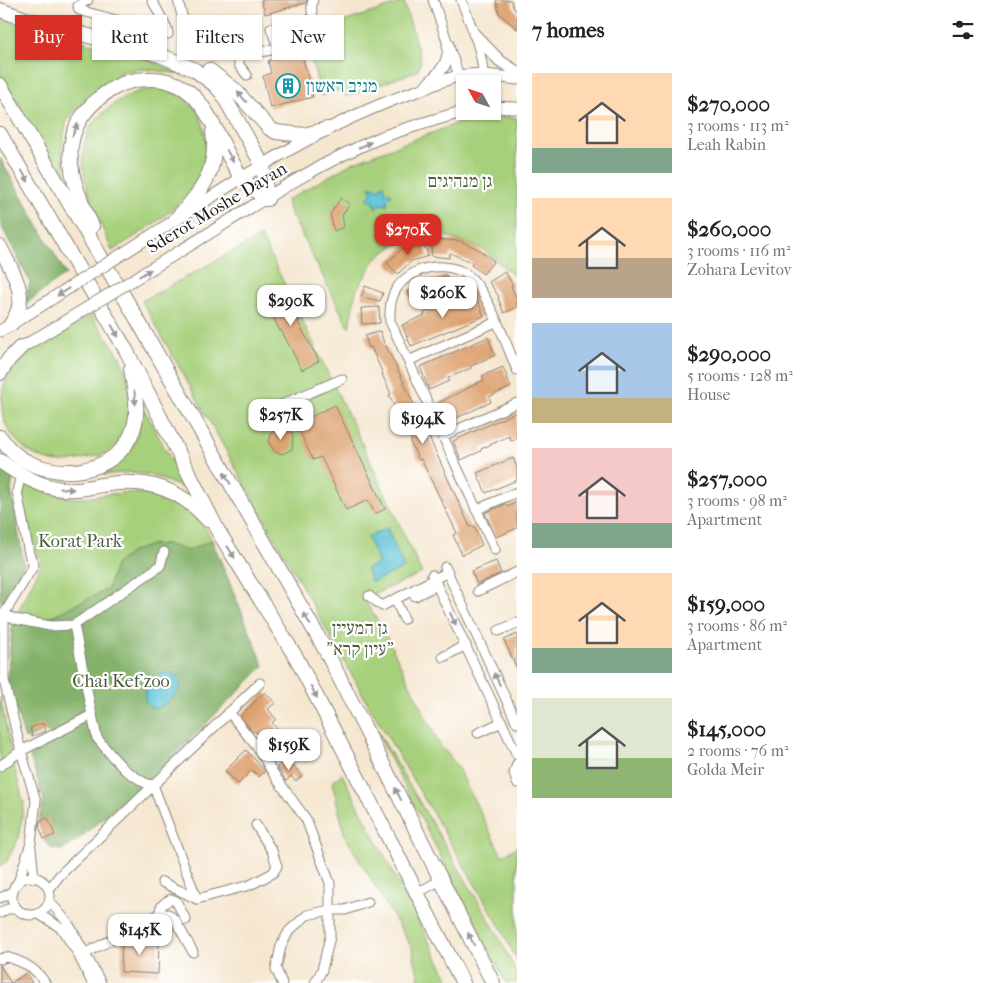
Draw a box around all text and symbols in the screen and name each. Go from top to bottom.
chip: Buy [15,15,82,60]
chip: Rent [92,15,167,60]
chip: Filters [177,15,262,60]
chip: New [272,15,344,60]
icon: filters [949,16,977,44]
text: 7 homes [532,18,604,42]
building icon: מניב ראשון [275,73,301,99]
north arrow [456,75,501,120]
map controls [456,75,501,120]
place label: מניב ראשון [306,76,377,97]
one-way arrow [236,92,248,104]
text: $270,000 [687,92,770,116]
icon: home [572,93,632,153]
text: 3 rooms · 113 m² [687,116,788,135]
one-way arrow [72,123,80,137]
text: Leah Rabin [687,135,766,154]
one-way arrow [358,141,373,149]
one-way arrow [226,149,234,163]
street label: Sderot Moshe Dayan [143,158,291,258]
one-way arrow [20,169,29,182]
park label: גן מנהיגים [428,171,492,192]
pin: $270K [373,214,443,256]
text: $260,000 [687,217,771,241]
icon: home [572,218,632,278]
text: $270K [385,220,431,239]
text: 3 rooms · 116 m² [687,241,790,260]
text: Zohara Levitov [687,260,792,279]
one-way arrow [139,268,152,277]
pin: $260K [408,276,478,319]
text: $260K [420,283,466,302]
pin: $290K [256,284,326,327]
one-way arrow [56,287,69,296]
text: $290K [268,291,314,310]
one-way arrow [111,325,120,338]
text: $290,000 [687,342,771,366]
icon: home [572,343,632,403]
text: 5 rooms · 128 m² [687,366,793,385]
text: House [687,385,730,404]
one-way arrow [131,390,139,406]
pin: $257K [246,398,316,441]
pin: $194K [388,402,458,445]
text: $257K [259,405,303,424]
text: $194K [401,409,445,428]
text: $257,000 [687,467,767,491]
icon: home [572,468,632,528]
one-way arrow [223,470,231,485]
one-way arrow [59,485,75,493]
text: 3 rooms · 98 m² [687,491,787,510]
text: Apartment [687,510,762,529]
park label: Korat Park [38,531,123,552]
one-way arrow [227,546,236,559]
text: $159,000 [687,592,765,616]
icon: home [572,593,632,653]
one-way arrow [303,612,312,625]
one-way arrow [450,612,458,626]
text: 3 rooms · 86 m² [687,616,787,635]
park label: גן המעיין "עיון קרא" [326,618,394,660]
text: Apartment [687,635,762,654]
park label: Chai Kef zoo [72,671,170,692]
one-way arrow [492,671,501,686]
one-way arrow [310,685,318,700]
text: $145,000 [687,717,766,741]
icon: home [572,718,632,778]
pin: $159K [254,728,324,771]
text: $159K [268,735,310,754]
text: 2 rooms · 76 m² [687,741,788,760]
text: Golda Meir [687,760,764,779]
one-way arrow [394,787,402,802]
pin: $145K [105,914,175,956]
text: $145K [119,920,161,939]
one-way arrow [467,932,475,947]

